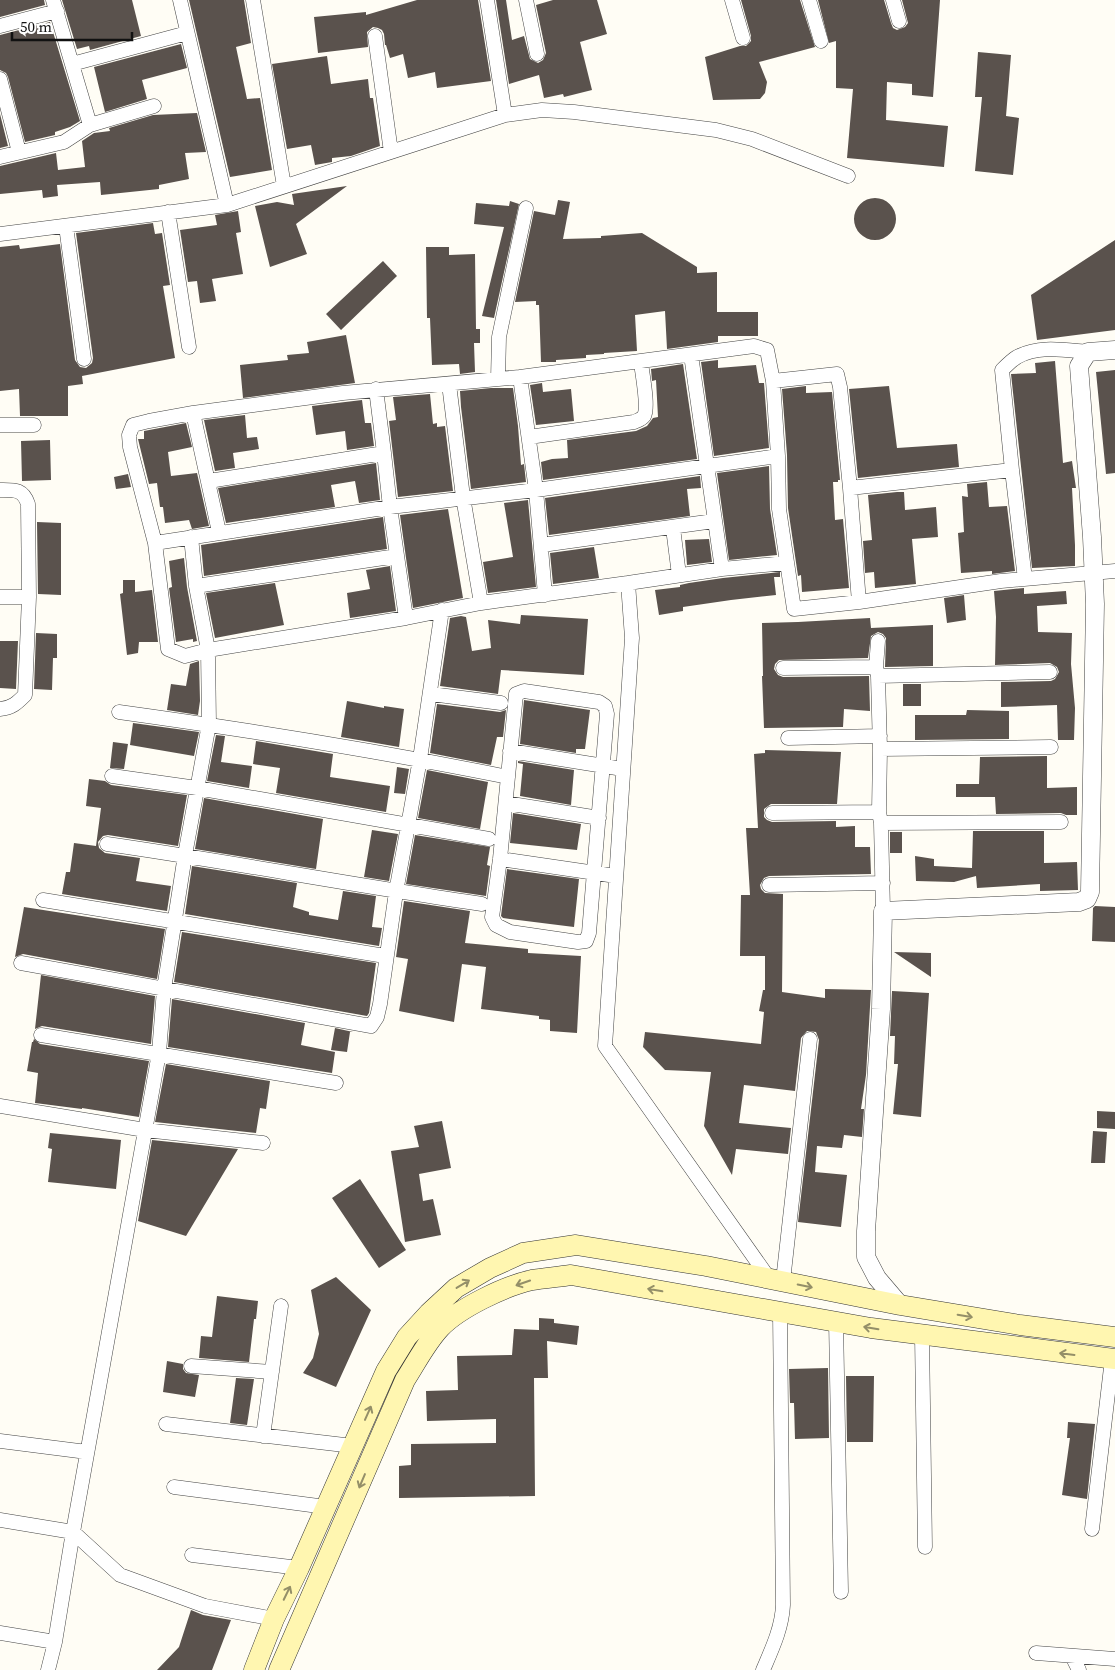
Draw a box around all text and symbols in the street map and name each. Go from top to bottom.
scale bar [12,10,132,42]
text: 50 m [20,16,52,37]
one-way arrow [455,1279,469,1289]
one-way arrow [516,1279,531,1288]
one-way arrow [797,1281,813,1291]
one-way arrow [647,1285,663,1295]
one-way arrow [956,1311,972,1321]
one-way arrow [863,1322,879,1332]
one-way arrow [1059,1349,1075,1359]
one-way arrow [363,1406,373,1421]
one-way arrow [356,1473,366,1488]
one-way arrow [283,1586,292,1601]

